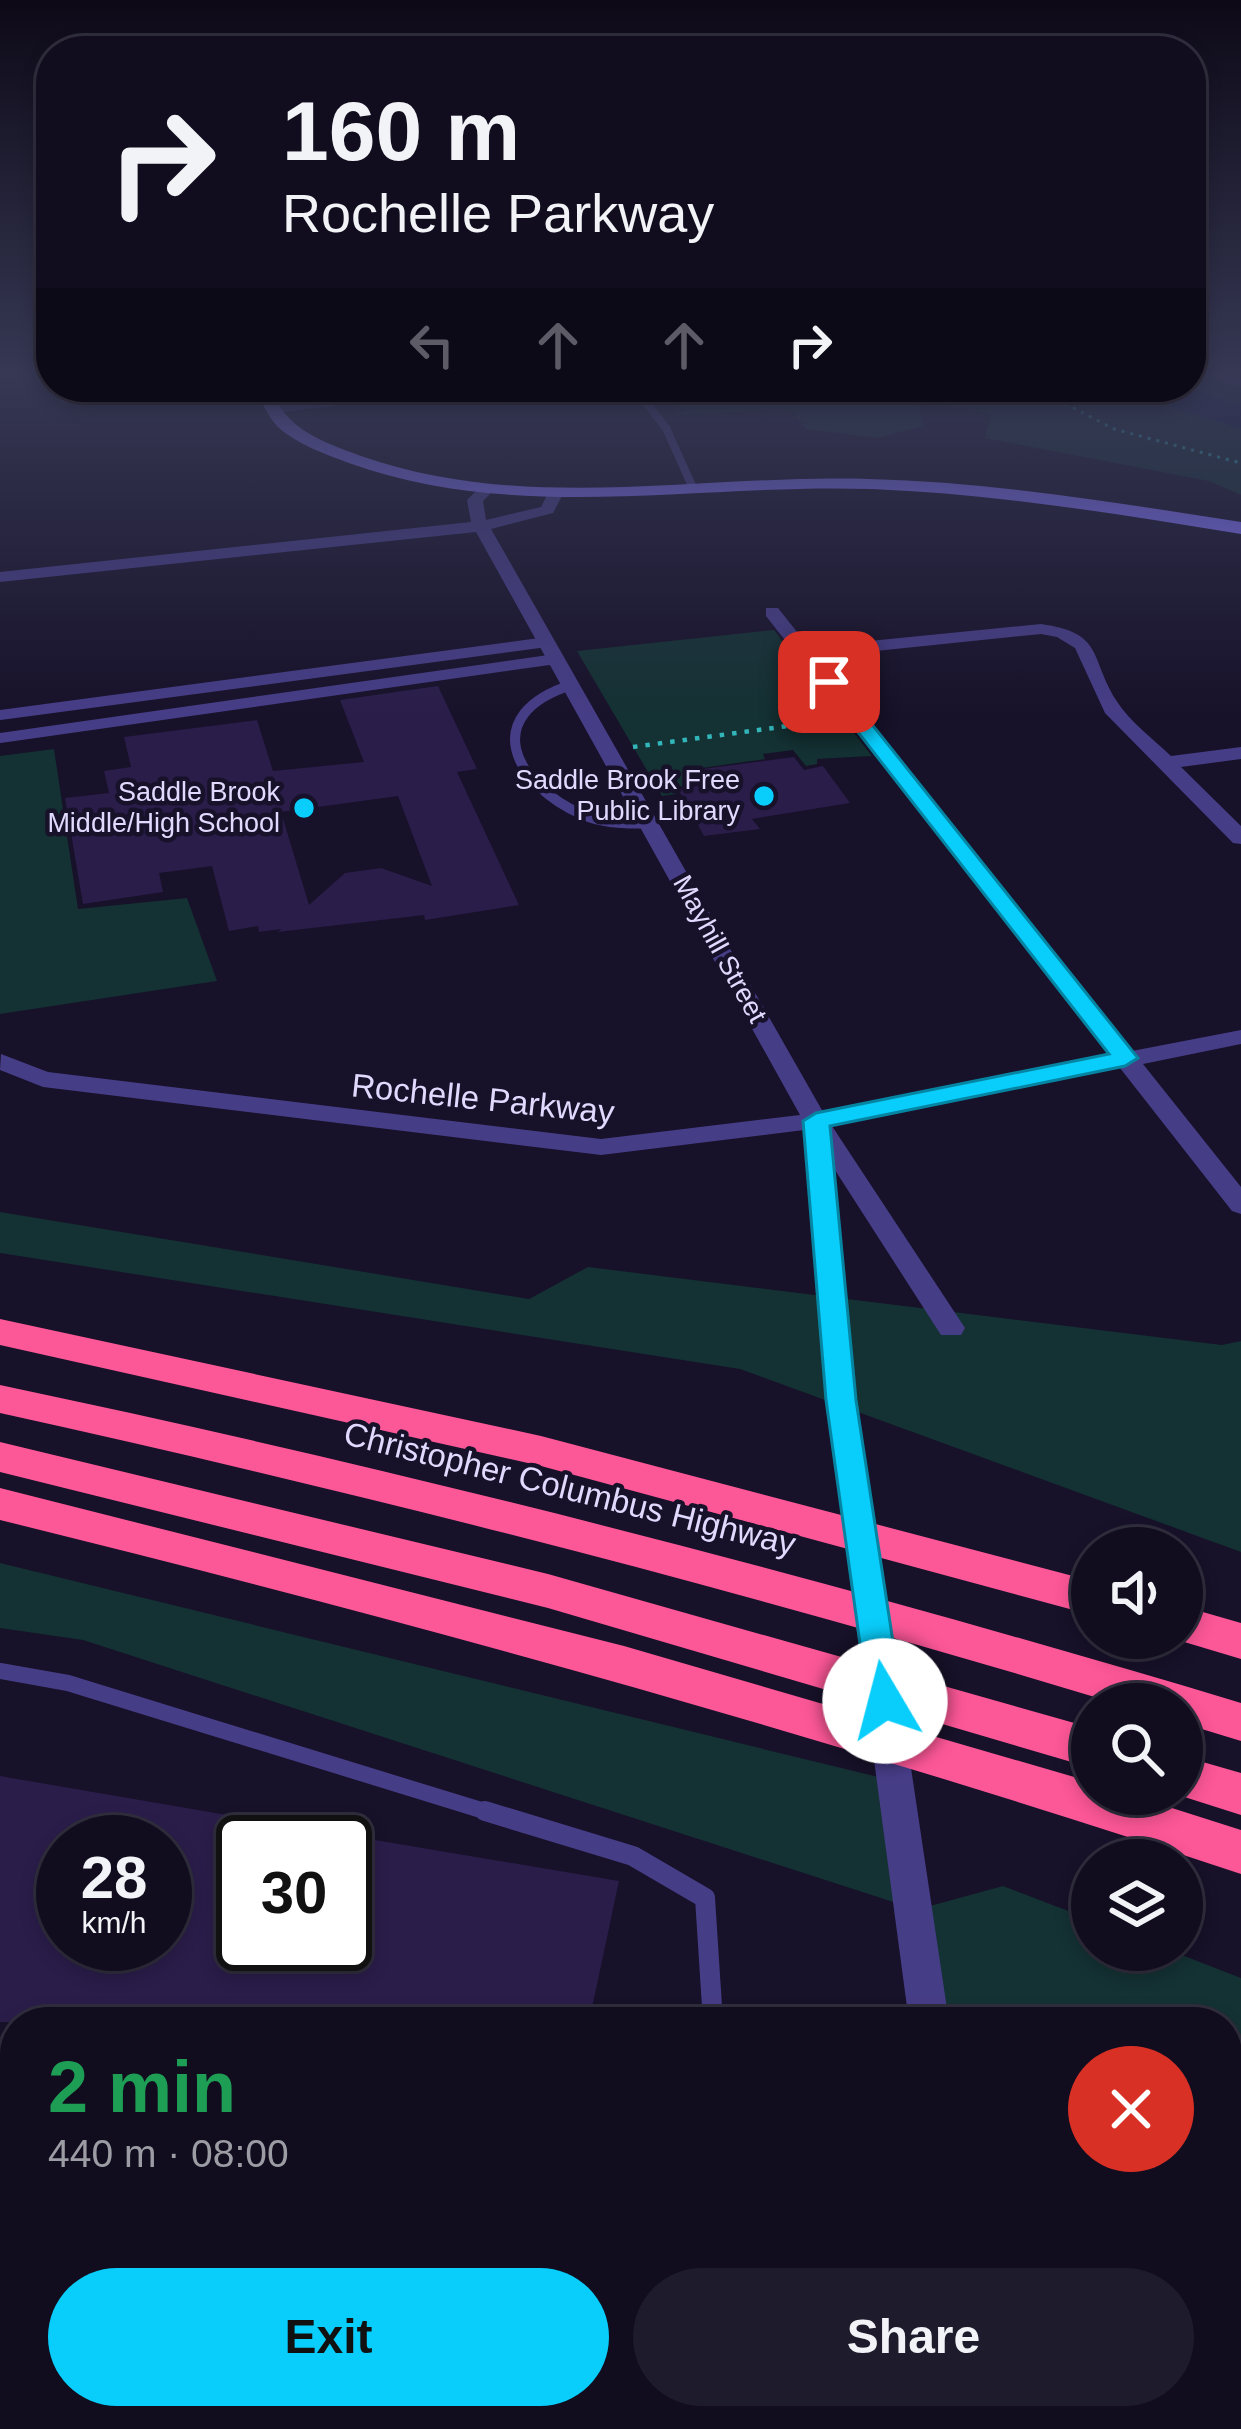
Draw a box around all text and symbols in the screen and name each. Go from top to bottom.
icon: right [84,84,240,240]
text: 160 m [282,84,520,178]
text: Rochelle Parkway [282,183,714,243]
icon: left [399,312,465,378]
icon: ahead [525,312,591,378]
icon: ahead [651,312,717,378]
icon: right [777,312,843,378]
pin [778,631,880,733]
icon: arrive [796,649,862,715]
place label: Saddle Brook Free Public Library [515,765,740,826]
place label: Saddle Brook Middle/High School [47,777,280,838]
marker: Saddle Brook Free Public Library [751,783,777,809]
marker: Saddle Brook Middle/High School [291,795,317,821]
street label: Mayhill Street [667,870,773,1028]
street label: Rochelle Parkway [350,1066,617,1131]
street label: Christopher Columbus Highway [340,1414,800,1563]
map controls [1071,1527,1203,1971]
button: sound [1071,1527,1203,1659]
position arrow [822,1638,948,1764]
button: search [1071,1683,1203,1815]
speed limit sign: 30 [216,1815,372,1971]
button: layers [1071,1839,1203,1971]
text: 28 [81,1844,147,1911]
text: km/h [81,1906,147,1939]
button: close [1068,2046,1194,2172]
text: 2 min [48,2047,236,2127]
text: 440 m · 08:00 [48,2132,289,2175]
button: Exit [48,2268,609,2406]
button: Share [633,2268,1194,2406]

